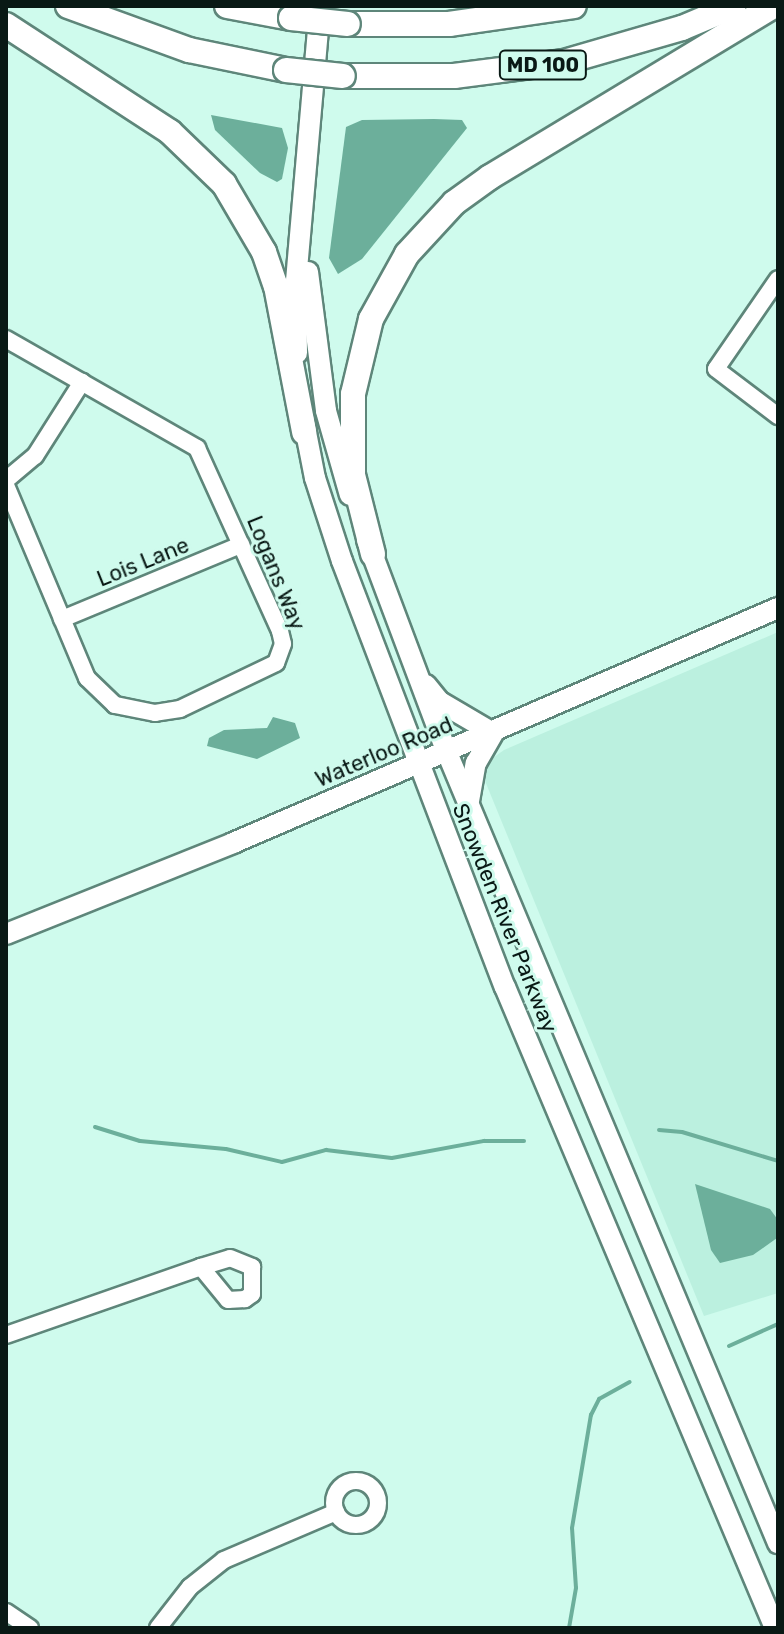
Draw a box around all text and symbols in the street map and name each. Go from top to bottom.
road number: MD 100 [497,49,589,81]
street label: Logans Way [241,512,311,634]
street label: Lois Lane [93,532,193,592]
street label: Waterloo Road [311,711,457,793]
street label: Snowden River Parkway [447,799,563,1037]

